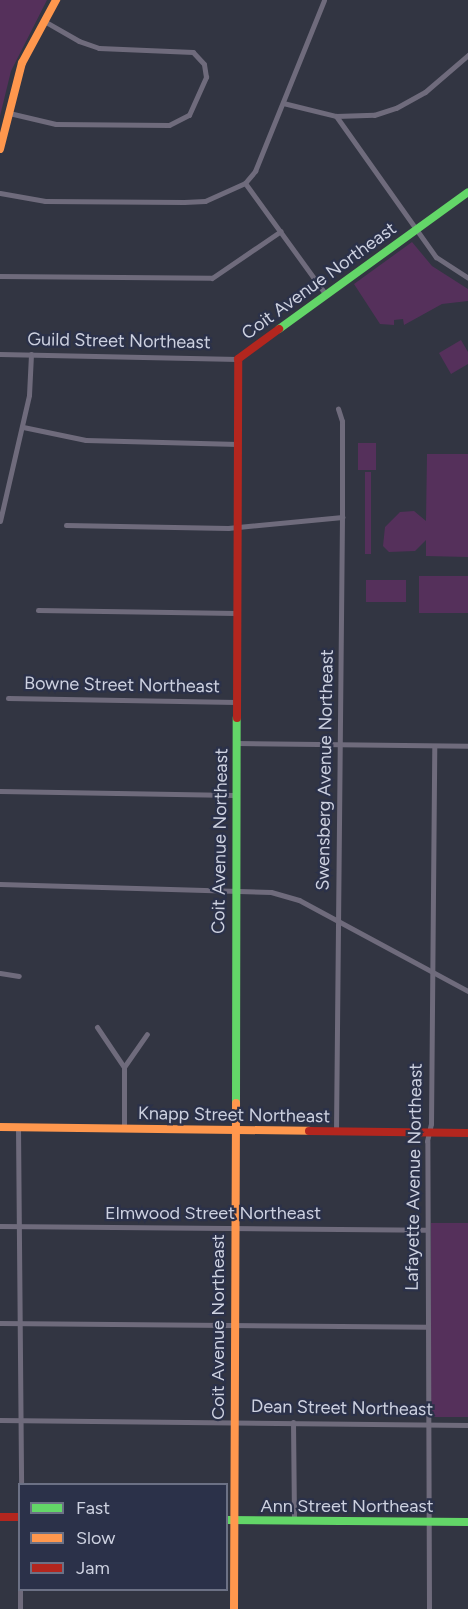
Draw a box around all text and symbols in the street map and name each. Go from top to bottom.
street label: Coit Avenue Northeast [238,218,400,344]
street label: Guild Street Northeast [27,329,211,353]
street label: Swensberg Avenue Northeast [312,649,338,891]
street label: Bowne Street Northeast [24,672,220,698]
street label: Coit Avenue Northeast [208,748,232,934]
street label: Lafayette Avenue Northeast [401,1063,427,1291]
street label: Knapp Street Northeast [138,1103,330,1127]
street label: Elmwood Street Northeast [105,1202,321,1224]
street label: Coit Avenue Northeast [207,1234,229,1420]
street label: Dean Street Northeast [251,1396,433,1420]
legend [18,1483,228,1591]
street label: Ann Street Northeast [260,1495,434,1517]
text: Fast [76,1497,110,1519]
text: Slow [76,1527,115,1549]
text: Jam [76,1557,110,1579]

